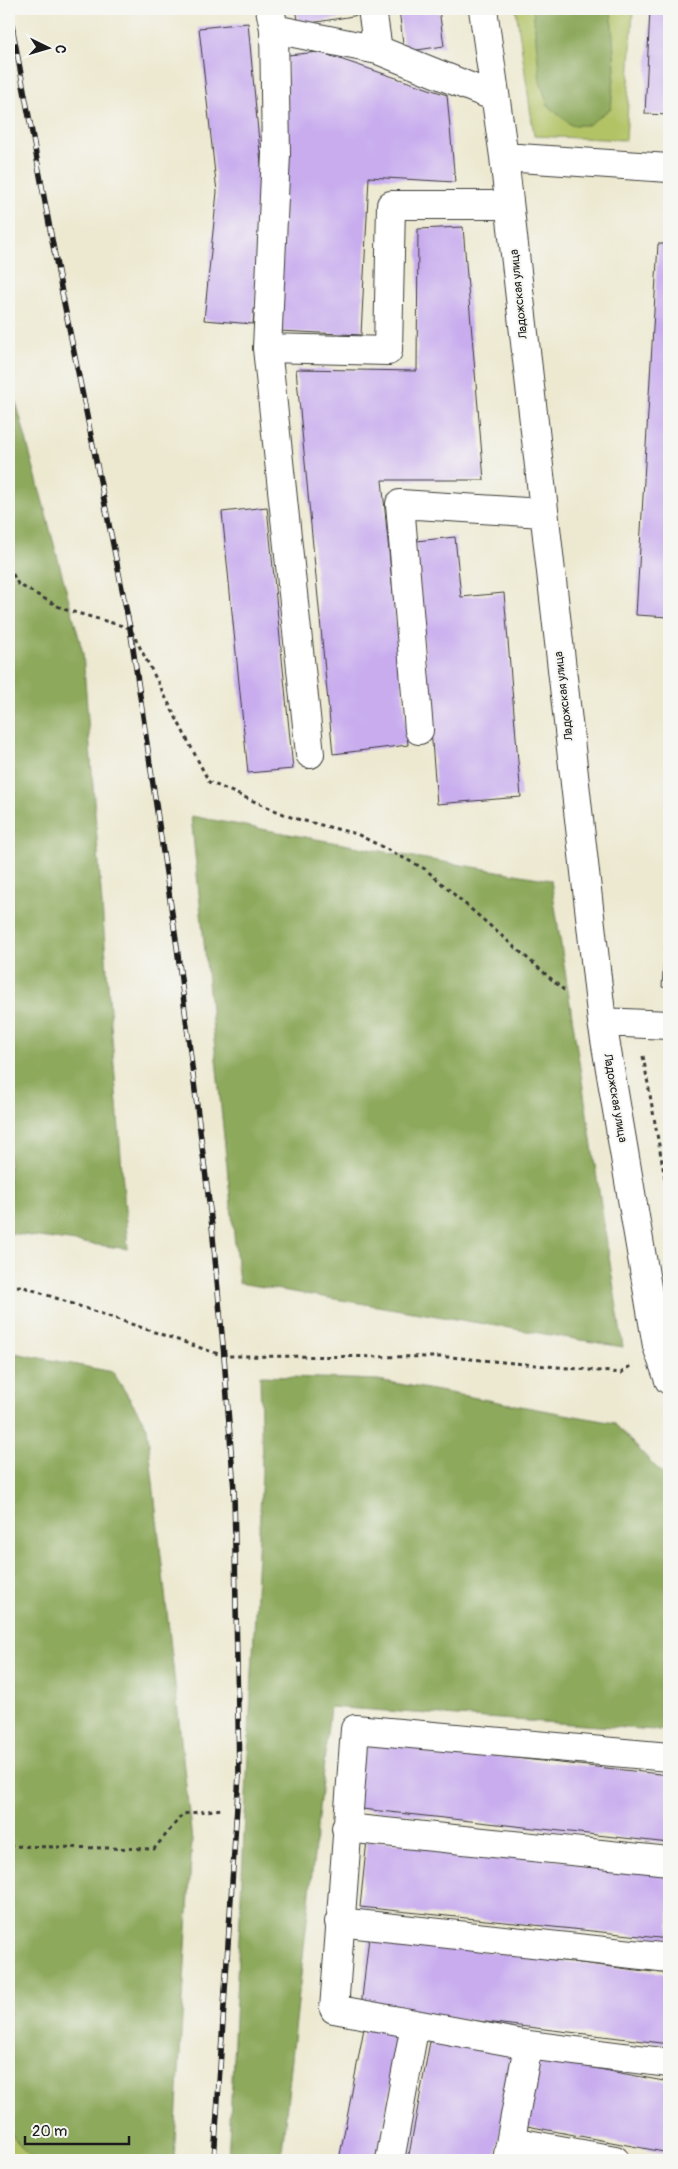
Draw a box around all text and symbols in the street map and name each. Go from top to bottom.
north arrow [22,22,72,72]
text: С [52,44,69,54]
street label: Ладожская улица [507,248,531,341]
street label: Ладожская улица [551,650,577,743]
street label: Ладожская улица [600,1051,630,1144]
scale bar [25,2114,129,2146]
text: 20 m [32,2122,67,2141]

